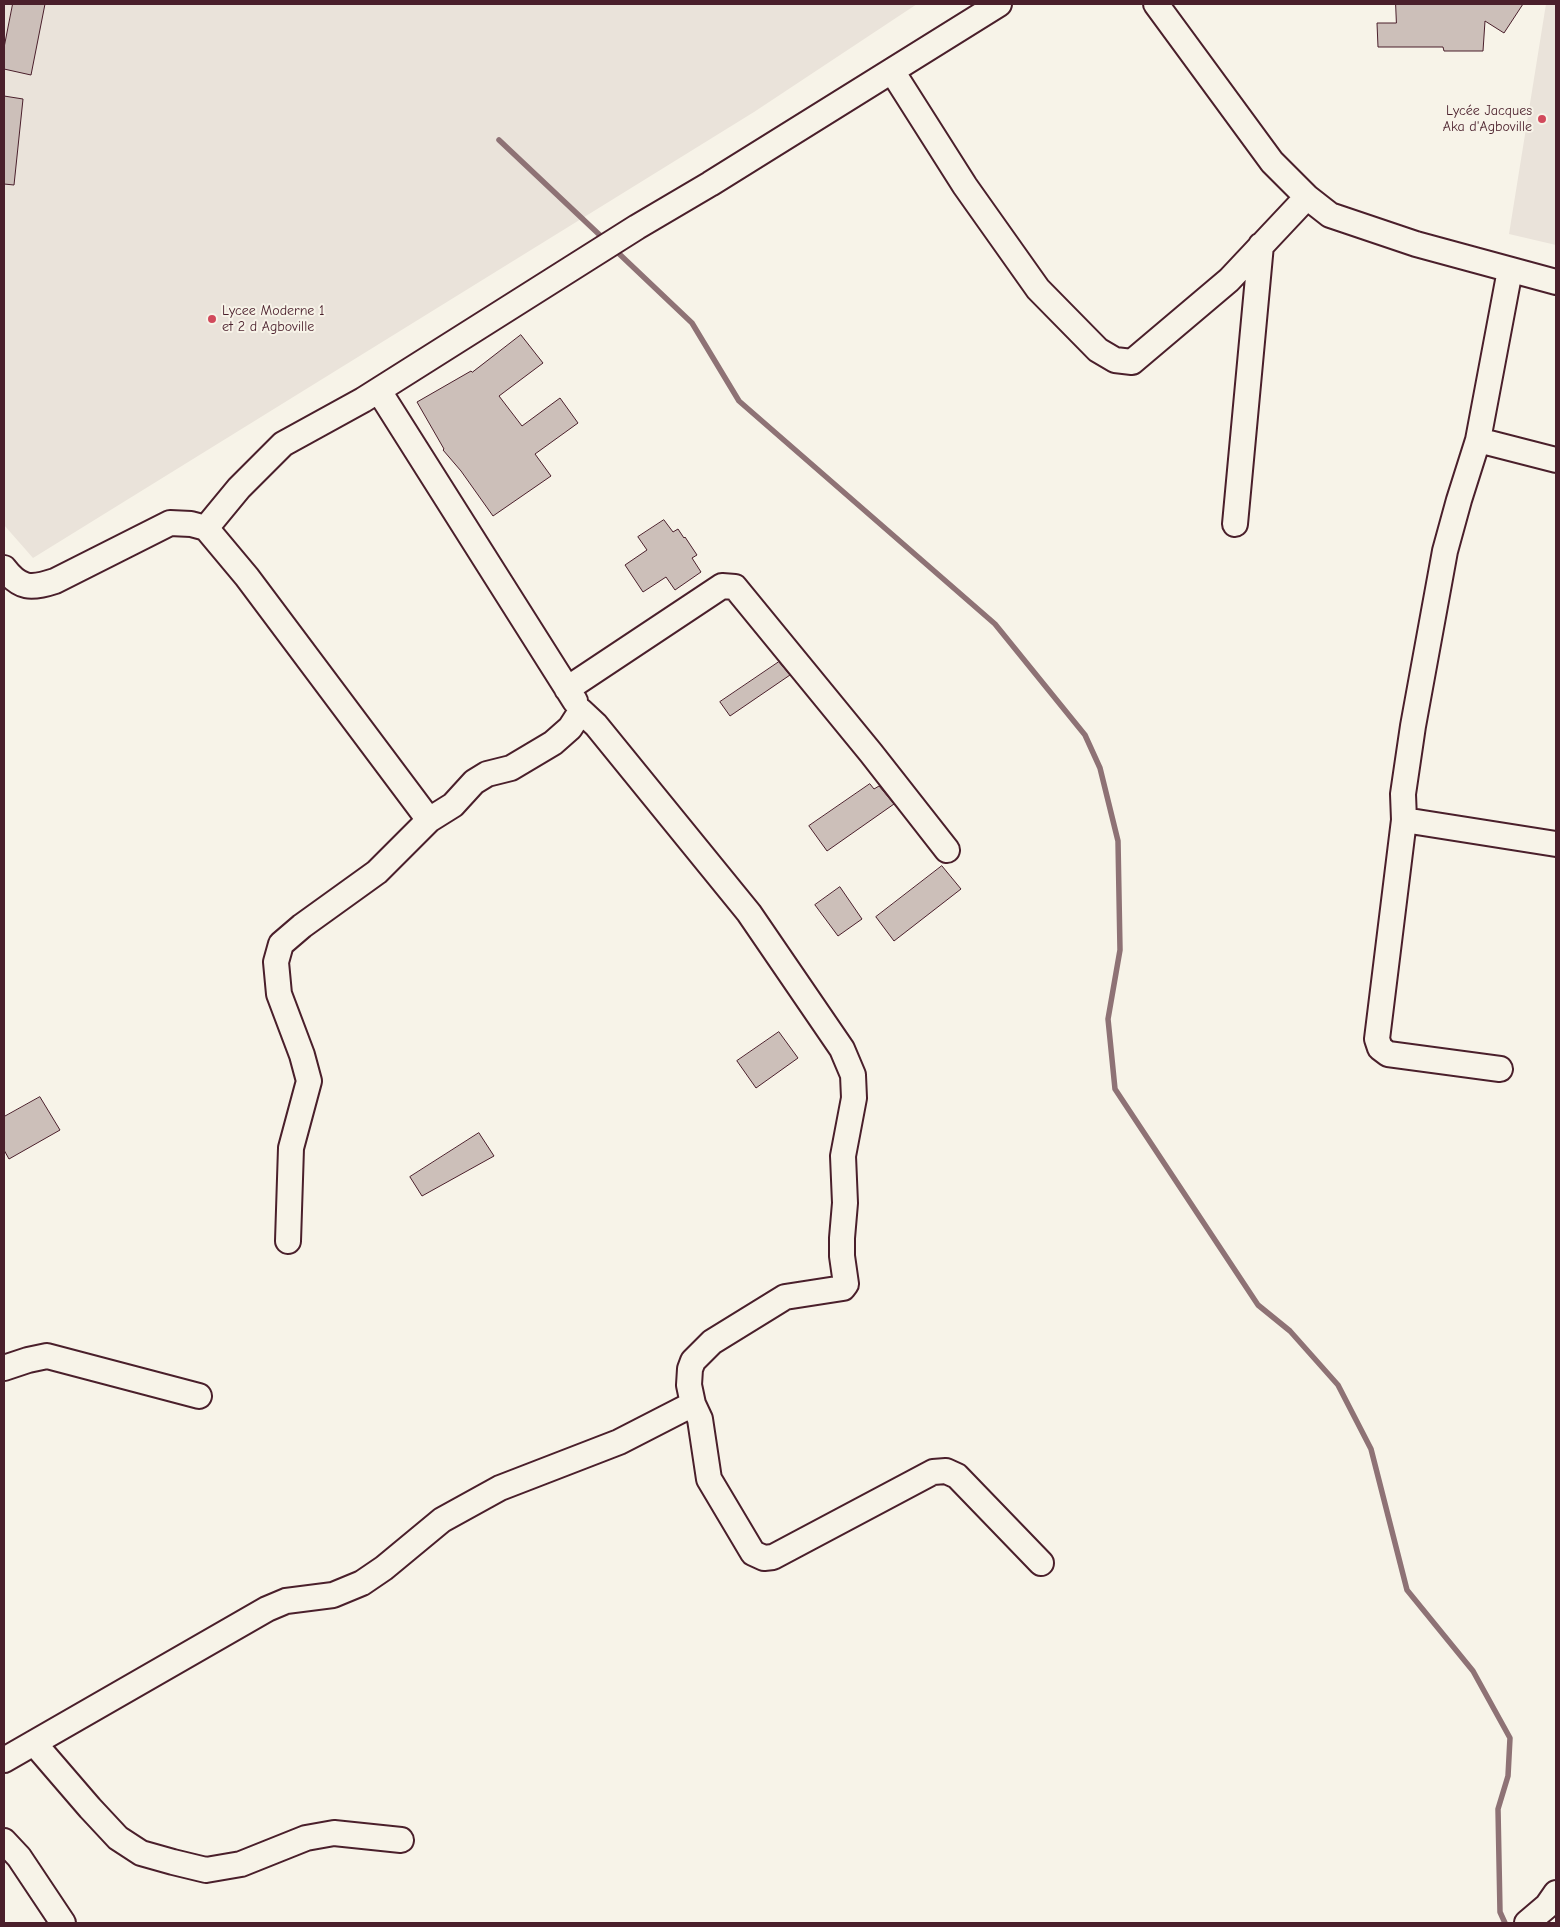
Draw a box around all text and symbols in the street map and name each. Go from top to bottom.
place label: Lycée Jacques Aka d'Agboville [1443,103,1532,136]
marker: Lycée Jacques Aka d'Agboville [1536,113,1548,125]
place label: Lycee Moderne 1 et 2 d Agboville [222,303,325,336]
marker: Lycee Moderne 1 et 2 d Agboville [206,313,218,325]

